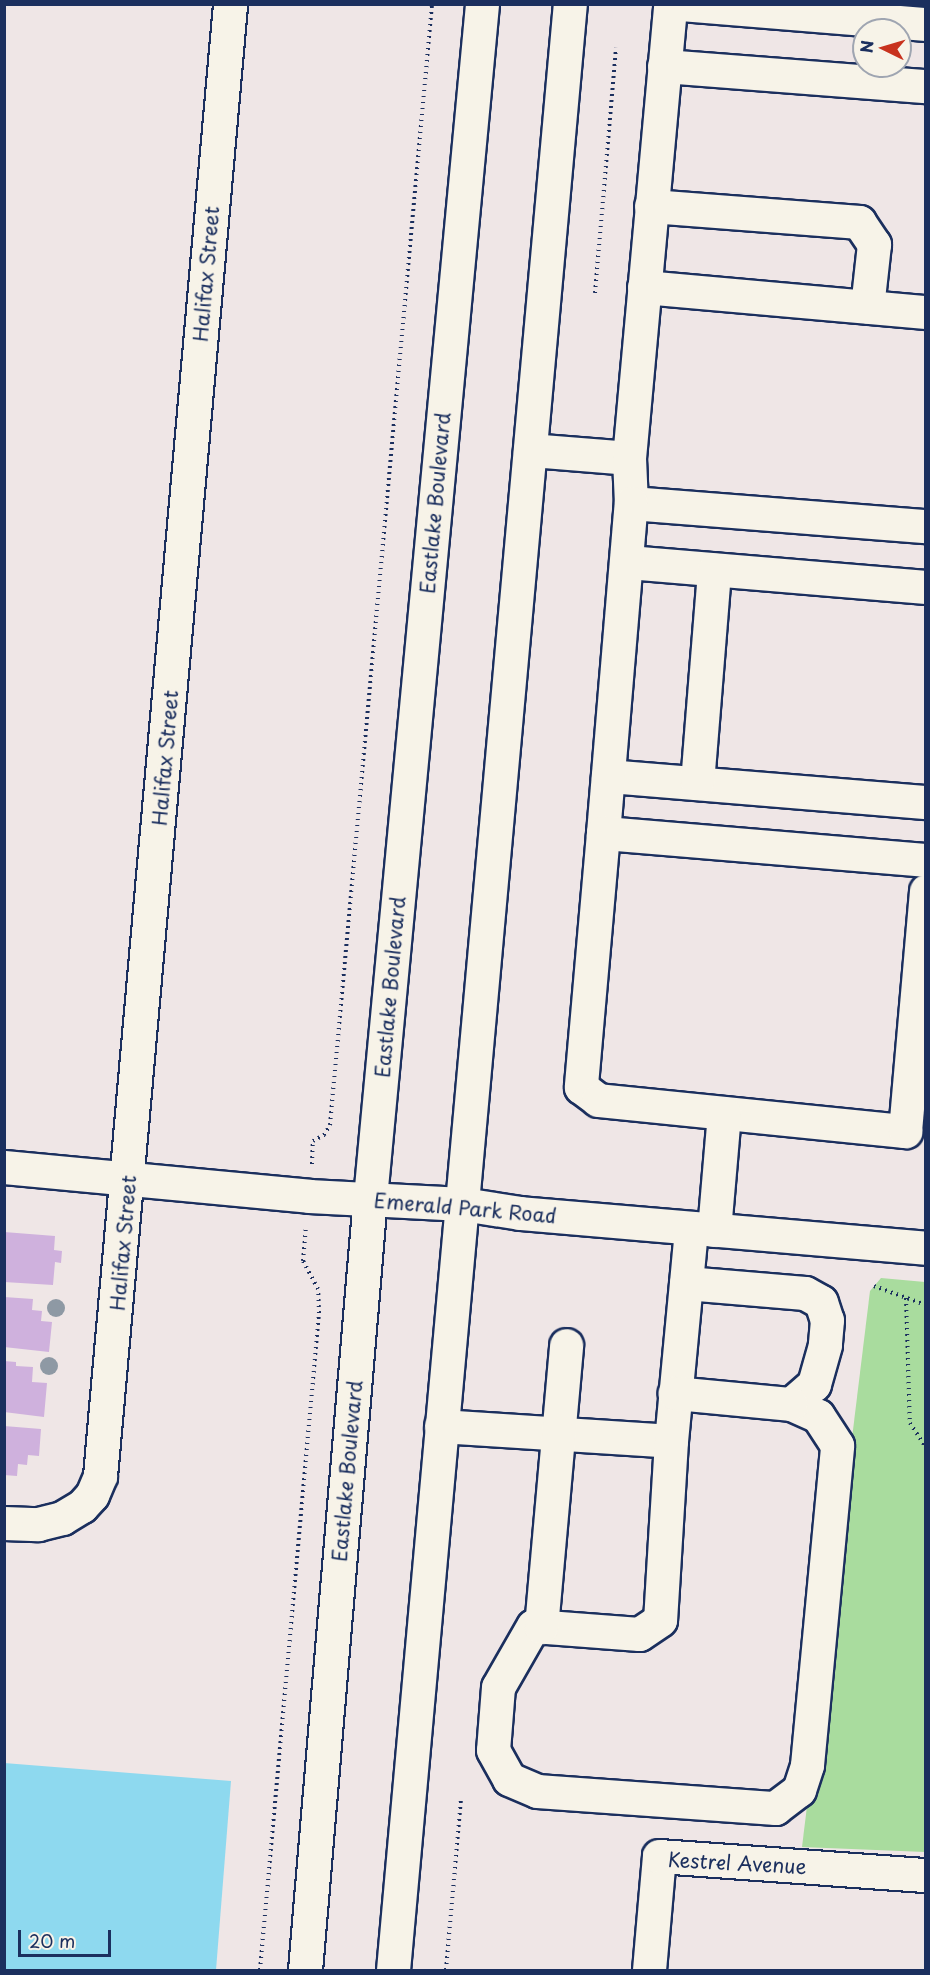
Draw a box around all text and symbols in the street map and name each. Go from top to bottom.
north arrow [852,18,912,78]
text: N [854,39,879,54]
street label: Halifax Street [188,204,224,344]
street label: Eastlake Boulevard [415,410,455,596]
street label: Halifax Street [147,688,183,828]
street label: Eastlake Boulevard [370,894,410,1080]
street label: Halifax Street [105,1173,141,1313]
street label: Emerald Park Road [371,1188,559,1228]
street label: Eastlake Boulevard [327,1378,367,1564]
street label: Kestrel Avenue [666,1847,808,1879]
scale bar [21,1918,114,1956]
text: 20 m [29,1927,75,1954]

